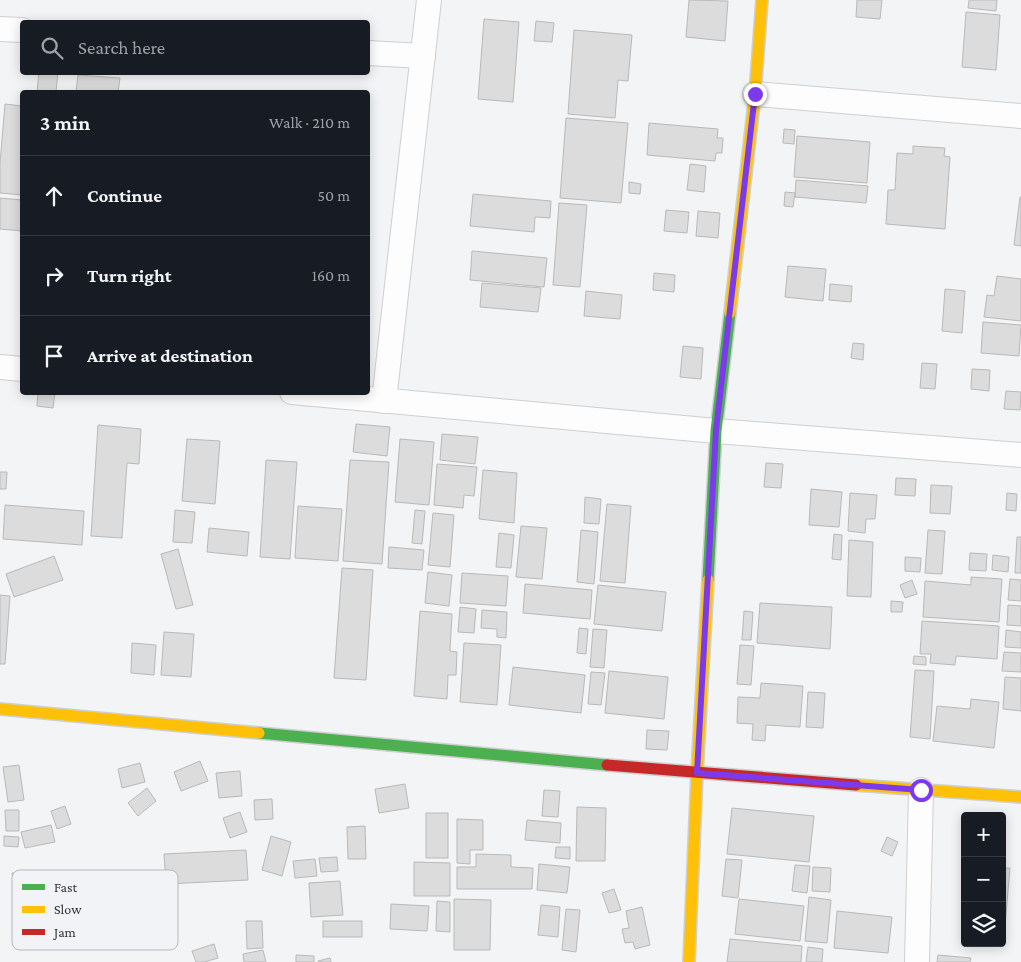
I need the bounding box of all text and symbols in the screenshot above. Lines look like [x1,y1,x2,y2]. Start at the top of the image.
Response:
search box [20,20,370,75]
icon: search [38,34,66,62]
text: Search here [78,37,165,58]
route end [744,83,767,106]
text: 3 min [40,111,90,135]
text: Walk · 210 m [269,114,350,131]
icon: ahead [40,182,68,210]
text: Continue [87,185,162,206]
text: 50 m [318,187,350,204]
icon: right [40,262,68,290]
text: Turn right [87,265,172,286]
text: 160 m [312,267,350,284]
icon: arrive [40,342,68,370]
text: Arrive at destination [87,345,253,366]
route start [910,779,933,802]
map controls [961,812,1006,947]
button: + [961,812,1006,857]
button: − [961,857,1006,902]
legend [12,870,178,950]
text: Fast [54,879,78,895]
text: Slow [54,901,82,917]
button: layers [961,902,1006,947]
text: Jam [52,924,76,940]

